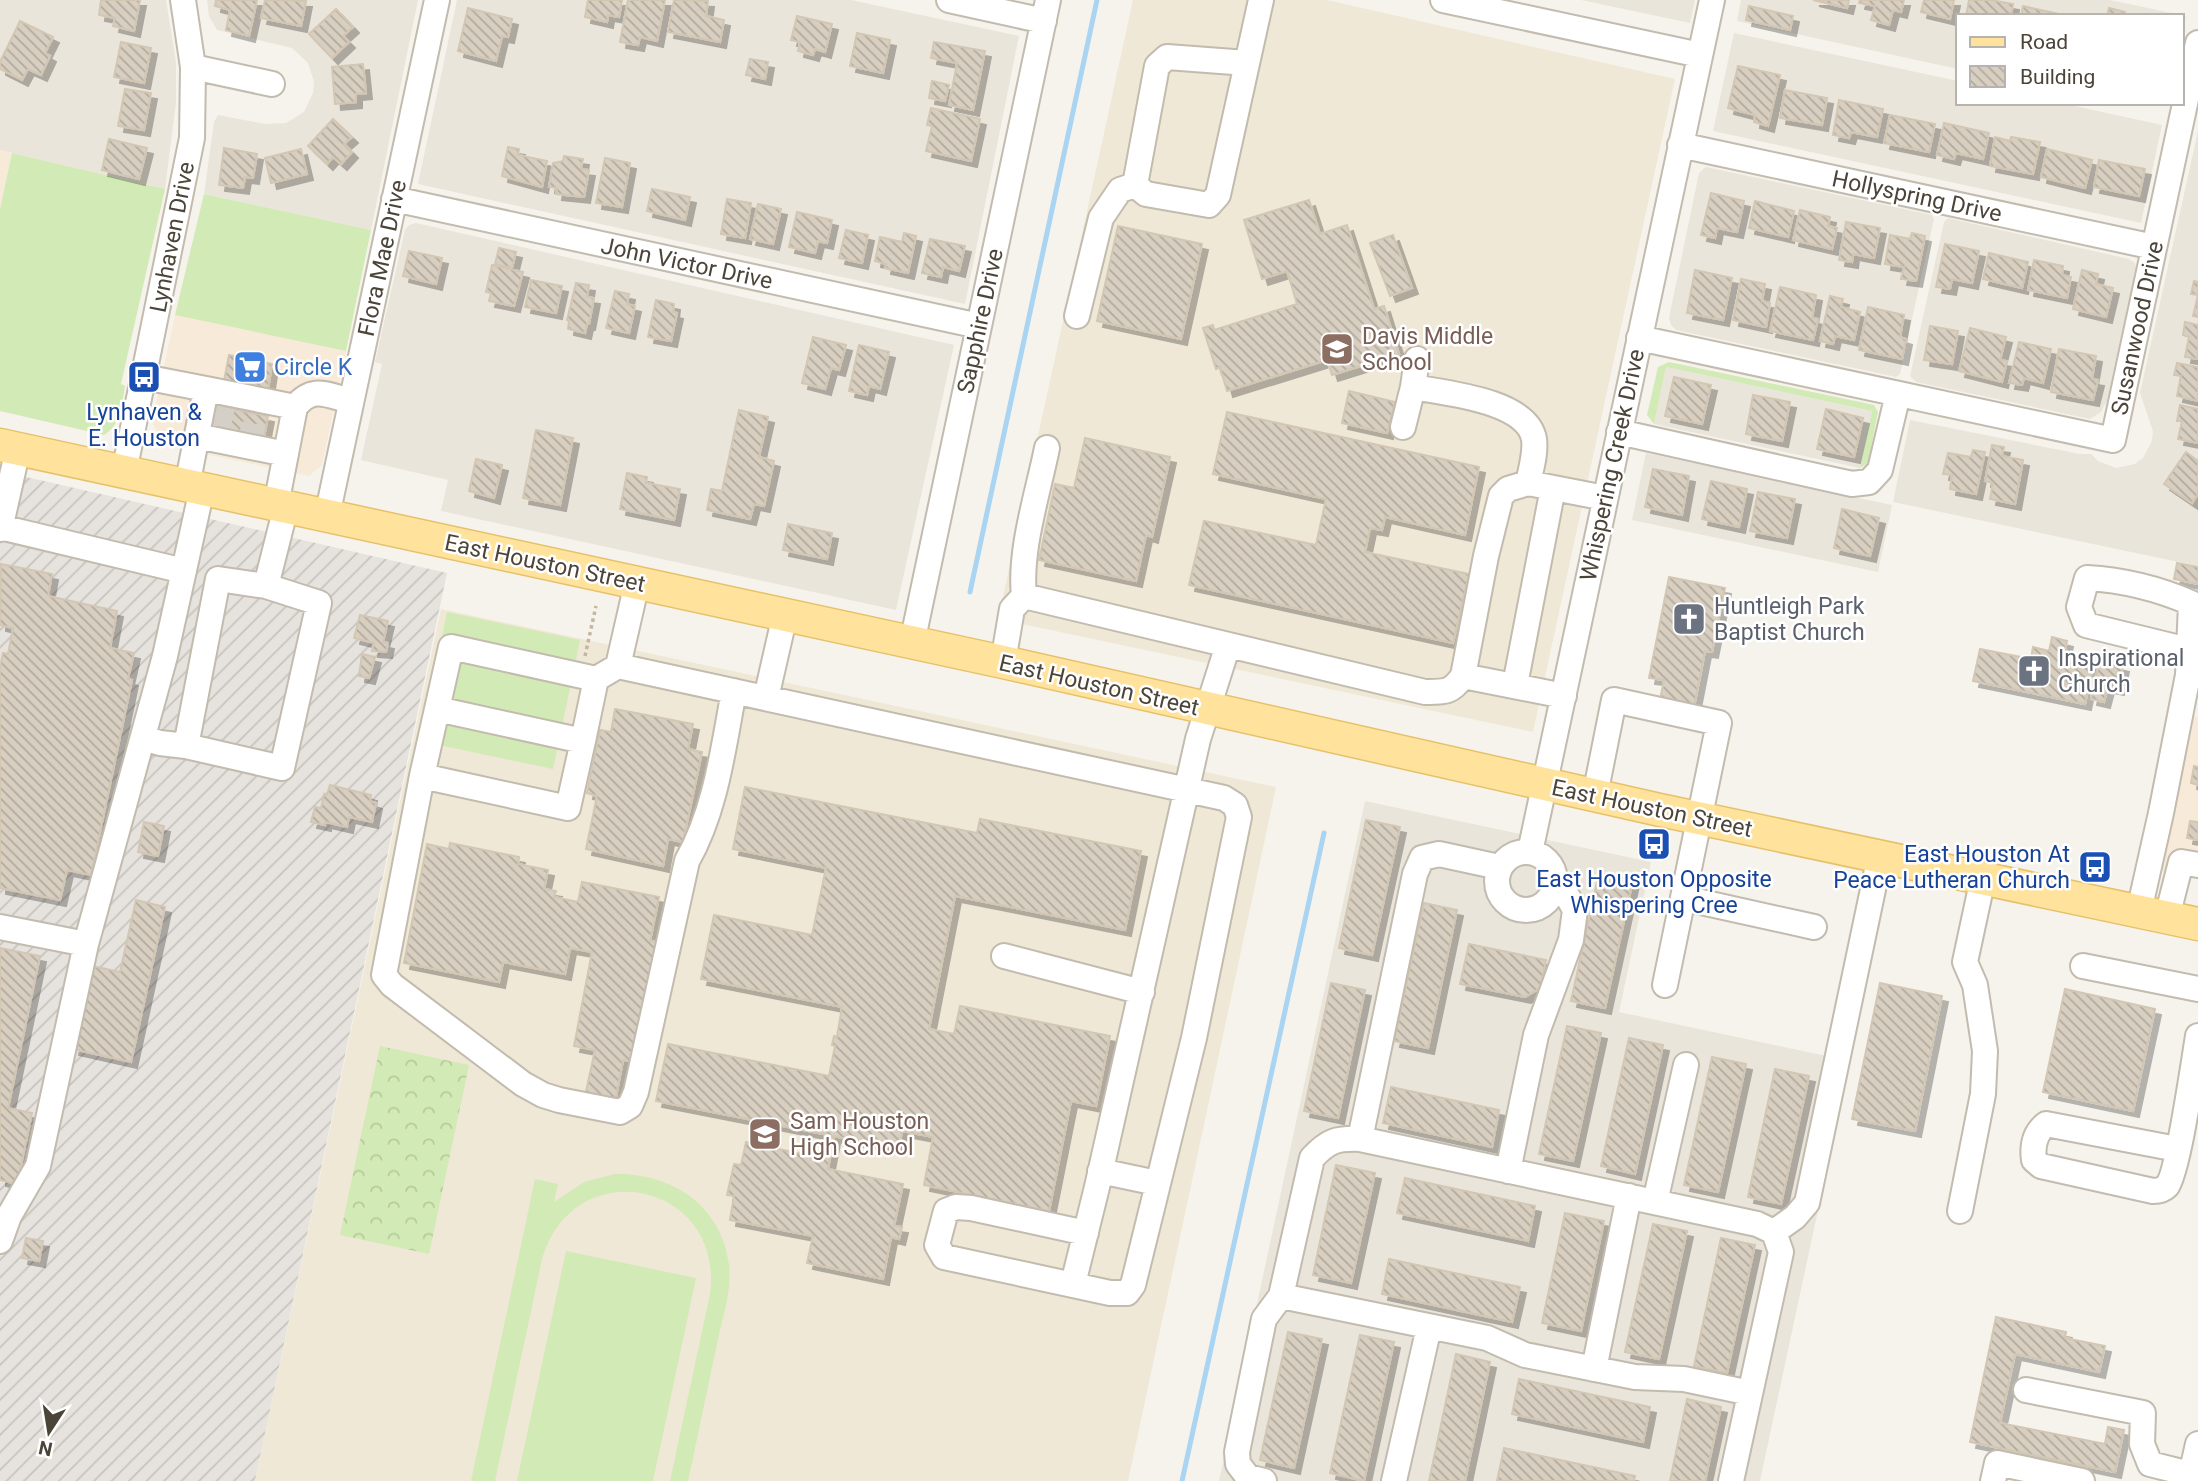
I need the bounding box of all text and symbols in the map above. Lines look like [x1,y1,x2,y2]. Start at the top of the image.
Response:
legend [1956,14,2184,105]
text: Road [2020,30,2068,54]
text: Building [2020,65,2095,89]
street label: Lynhaven Drive [145,160,200,315]
street label: Hollyspring Drive [1830,165,2004,228]
street label: Flora Mae Drive [353,177,412,339]
street label: John Victor Drive [599,232,775,295]
street label: Susanwood Drive [2106,239,2169,418]
street label: Sapphire Drive [952,246,1009,396]
place label: Davis Middle School [1362,323,1493,376]
school or university icon: Davis Middle School [1318,330,1356,368]
street label: Whispering Creek Drive [1575,347,1650,584]
supermarket icon: Circle K [231,348,269,386]
place label: Circle K [274,354,353,381]
bus stop icon: Lynhaven & E. Houston [125,358,163,396]
place label: Lynhaven & E. Houston [86,399,202,452]
street label: East Houston Street [442,529,648,598]
place label: Huntleigh Park Baptist Church [1714,593,1865,646]
church icon: Huntleigh Park Baptist Church [1670,600,1708,638]
place label: Inspirational Church [2058,645,2184,698]
street label: East Houston Street [996,649,1201,722]
church icon: Inspirational Church [2015,652,2053,690]
street label: East Houston Street [1549,774,1755,843]
bus stop icon: East Houston Opposite Whispering Cree [1635,825,1673,863]
place label: East Houston At Peace Lutheran Church [1833,841,2070,894]
bus stop icon: East Houston At Peace Lutheran Church [2076,848,2114,886]
place label: East Houston Opposite Whispering Cree [1536,866,1772,919]
place label: Sam Houston High School [790,1108,929,1161]
school or university icon: Sam Houston High School [746,1115,784,1153]
north arrow [14,1397,84,1467]
text: N [37,1435,55,1461]

